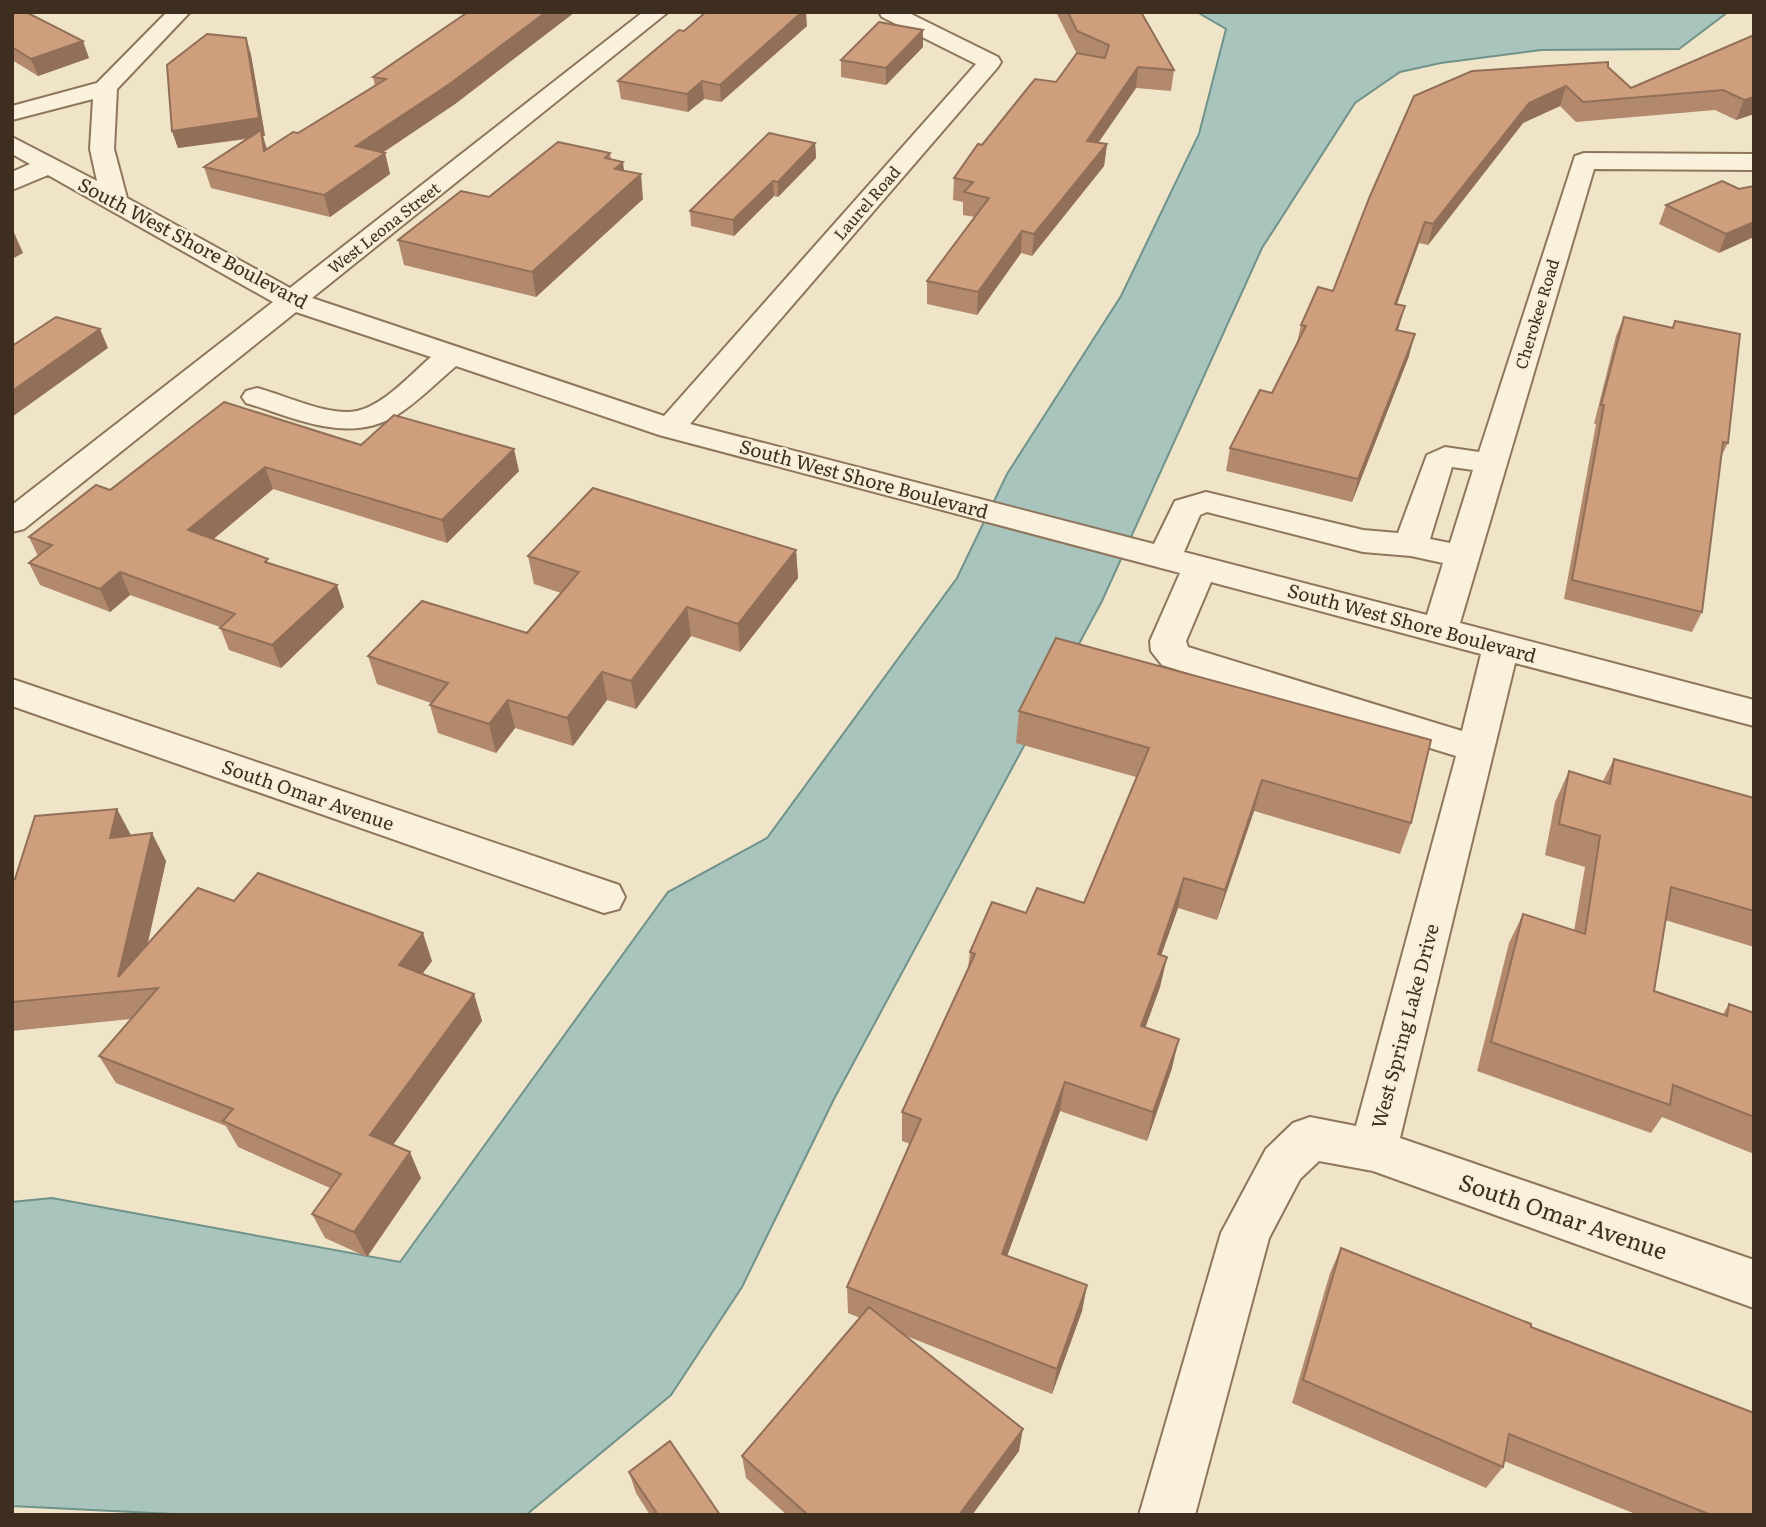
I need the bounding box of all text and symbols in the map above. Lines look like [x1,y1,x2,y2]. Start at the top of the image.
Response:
street label: Laurel Road [827,160,905,245]
street label: South West Shore Boulevard [74,170,314,315]
street label: West Leona Street [322,175,445,279]
street label: Cherokee Road [1508,255,1564,372]
street label: South West Shore Boulevard [737,431,992,525]
street label: South West Shore Boulevard [1285,575,1540,669]
street label: South Omar Avenue [218,751,398,837]
street label: West Spring Lake Drive [1363,920,1445,1131]
street label: South Omar Avenue [1455,1163,1672,1267]

